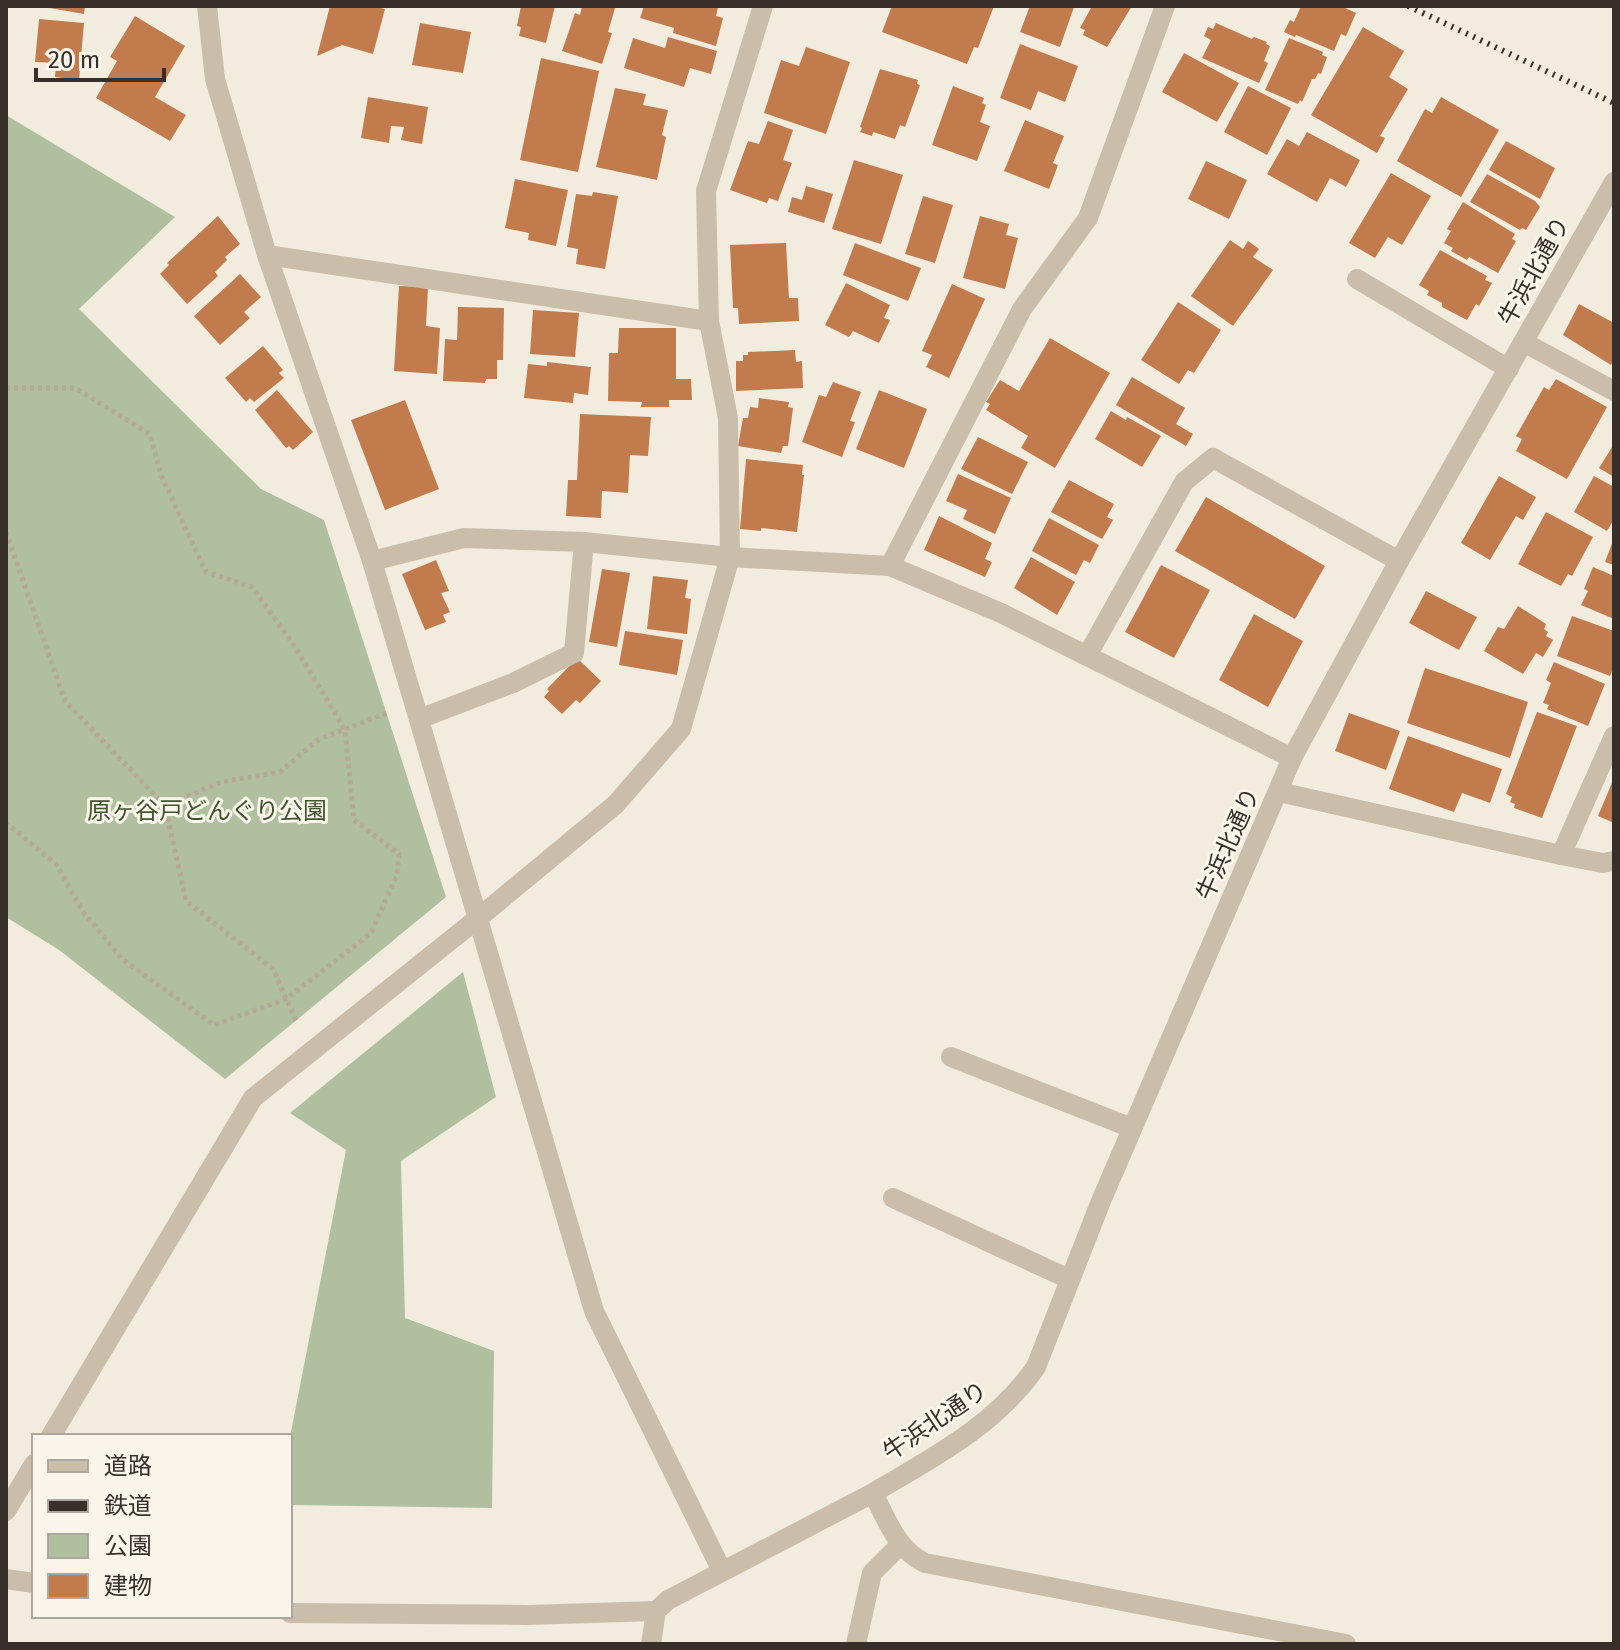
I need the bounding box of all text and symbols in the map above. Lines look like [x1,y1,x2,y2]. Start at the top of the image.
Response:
scale bar [36,32,164,82]
text: 20 m [48,46,100,74]
street label: 牛浜北通り [1493,212,1575,330]
street label: 牛浜北通り [1191,783,1265,905]
park label: 原ヶ谷戸どんぐり公園 [87,797,327,825]
street label: 牛浜北通り [877,1376,993,1466]
legend [32,1434,292,1618]
text: 道路 [104,1452,152,1480]
text: 鉄道 [104,1492,152,1520]
text: 公園 [104,1532,152,1560]
text: 建物 [104,1572,152,1600]

